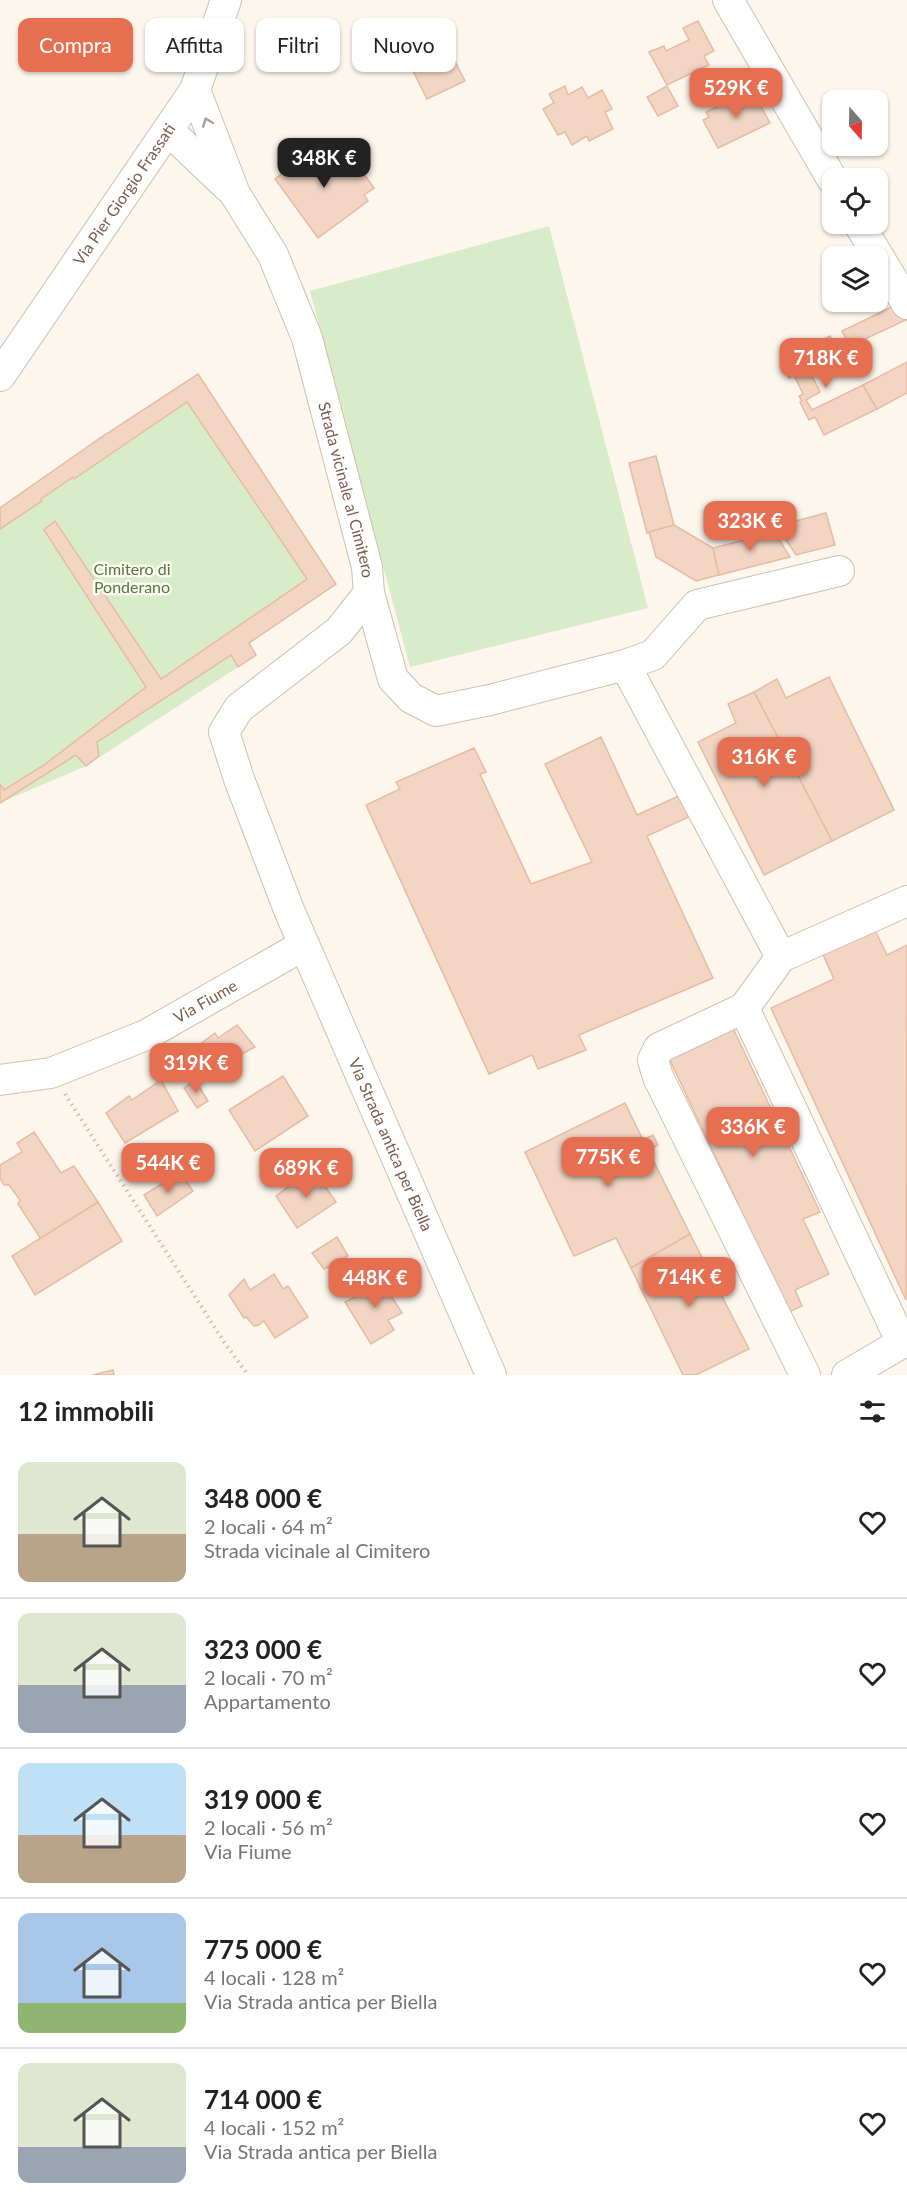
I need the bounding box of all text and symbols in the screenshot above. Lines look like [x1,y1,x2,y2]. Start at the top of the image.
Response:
chip: Compra [18,18,133,72]
chip: Affitta [145,18,244,72]
chip: Filtri [256,18,340,72]
chip: Nuovo [352,18,456,72]
pin: 529K € [687,68,785,119]
text: 529K € [704,75,768,99]
north arrow [822,90,888,156]
map controls [822,90,888,312]
one-way arrow [202,118,215,128]
street label: Via Pier Giorgio Frassati [69,119,179,268]
pin: 348K € [275,138,373,189]
text: 348K € [292,145,356,169]
button: locate [822,168,888,234]
button: layers [822,246,888,312]
pin: 718K € [777,338,875,389]
text: 718K € [794,345,858,369]
street label: Strada vicinale al Cimitero [315,400,378,579]
pin: 323K € [701,501,799,552]
text: 323K € [718,508,782,532]
park label: Cimitero di Ponderano [93,559,171,596]
pin: 316K € [715,737,813,788]
text: 316K € [732,744,796,768]
street label: Via Fiume [170,975,240,1026]
pin: 319K € [147,1043,245,1094]
text: 319K € [164,1050,228,1074]
street label: Via Strada antica per Biella [345,1055,437,1234]
pin: 336K € [704,1107,802,1158]
text: 336K € [721,1114,785,1138]
pin: 775K € [559,1137,657,1188]
pin: 544K € [119,1143,217,1194]
text: 775K € [576,1144,640,1168]
pin: 689K € [257,1148,355,1199]
text: 544K € [136,1150,200,1174]
text: 689K € [274,1155,338,1179]
pin: 714K € [640,1257,738,1308]
pin: 448K € [326,1258,424,1309]
text: 714K € [657,1264,721,1288]
text: 448K € [343,1265,407,1289]
text: 12 immobili [18,1395,154,1427]
icon: filters [856,1395,889,1428]
text: 348 000 € [204,1482,322,1514]
icon: home [66,1486,138,1558]
icon: heart [856,1506,889,1539]
text: 2 locali · 64 m² [204,1514,333,1538]
text: Strada vicinale al Cimitero [204,1538,430,1562]
text: 323 000 € [204,1633,322,1665]
icon: home [66,1637,138,1709]
icon: heart [856,1657,889,1690]
text: 2 locali · 70 m² [204,1665,333,1689]
text: Appartamento [204,1689,331,1713]
text: 319 000 € [204,1783,322,1815]
icon: home [66,1787,138,1859]
icon: heart [856,1807,889,1840]
text: 2 locali · 56 m² [204,1815,333,1839]
text: Via Fiume [204,1839,292,1863]
text: 775 000 € [204,1933,322,1965]
icon: home [66,1937,138,2009]
icon: heart [856,1957,889,1990]
text: 4 locali · 128 m² [204,1965,344,1989]
text: Via Strada antica per Biella [204,1989,437,2013]
text: 714 000 € [204,2083,322,2115]
icon: home [66,2087,138,2159]
icon: heart [856,2107,889,2140]
text: 4 locali · 152 m² [204,2115,344,2139]
text: Via Strada antica per Biella [204,2139,437,2163]

